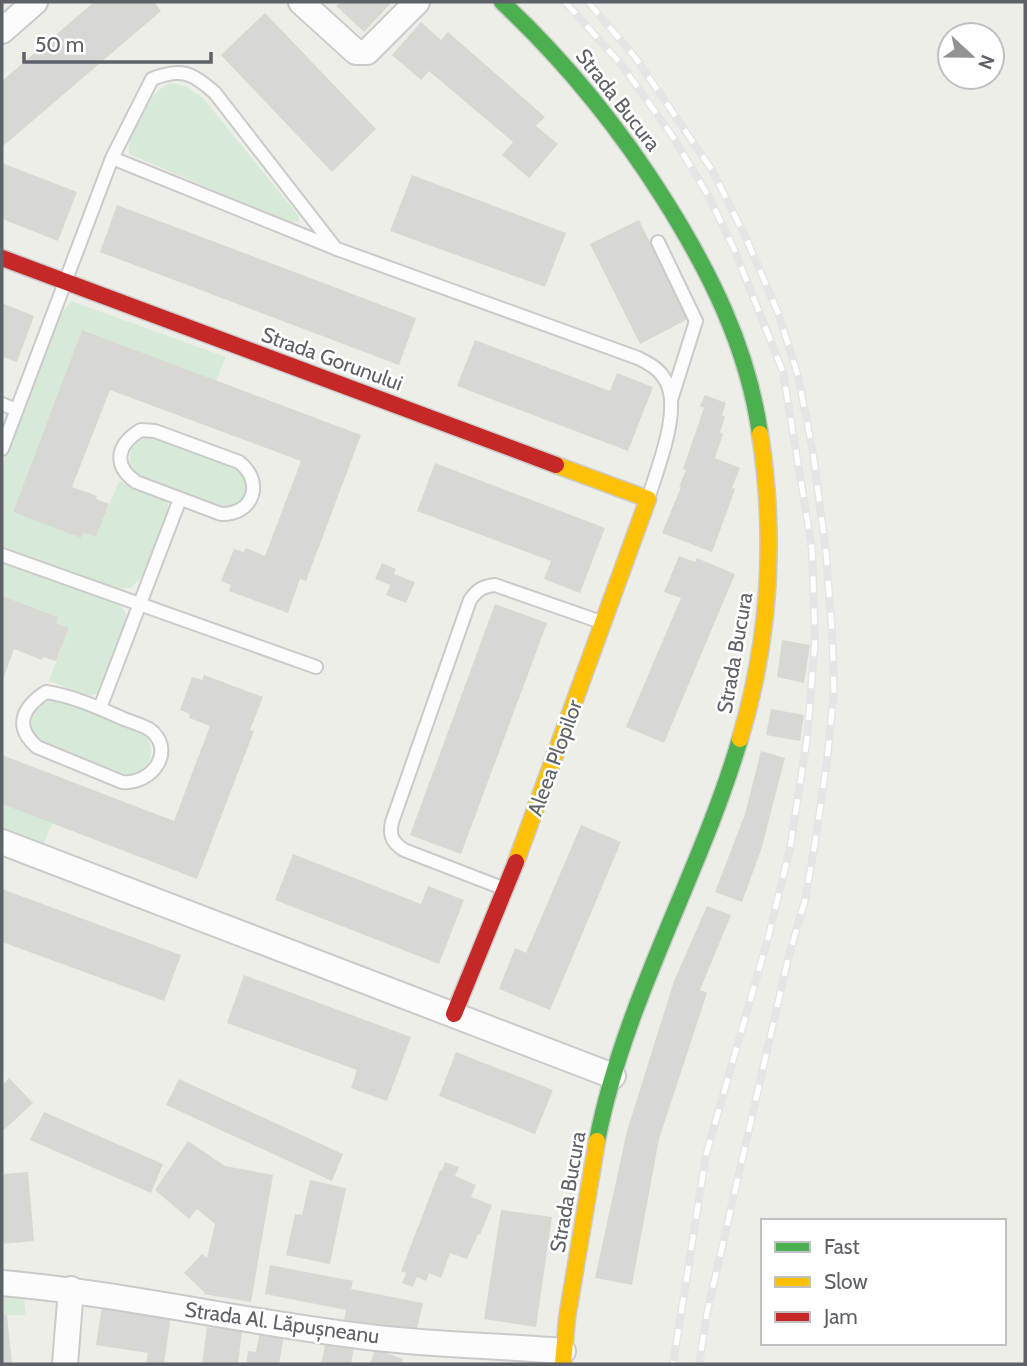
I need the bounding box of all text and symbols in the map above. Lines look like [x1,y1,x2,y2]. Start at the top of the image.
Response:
scale bar [24,21,212,65]
north arrow [936,21,1006,91]
text: 50 m [35,32,84,57]
street label: Strada Bucura [571,44,666,156]
text: N [973,52,999,73]
street label: Strada Gorunului [258,321,406,396]
street label: Strada Bucura [712,590,757,715]
street label: Aleea Plopilor [522,696,587,819]
street label: Strada Bucura [545,1129,590,1254]
legend [761,1219,1006,1345]
text: Fast [824,1234,860,1259]
text: Slow [824,1269,868,1294]
street label: Strada Al. Lăpușneanu [183,1296,381,1351]
text: Jam [823,1304,858,1329]

